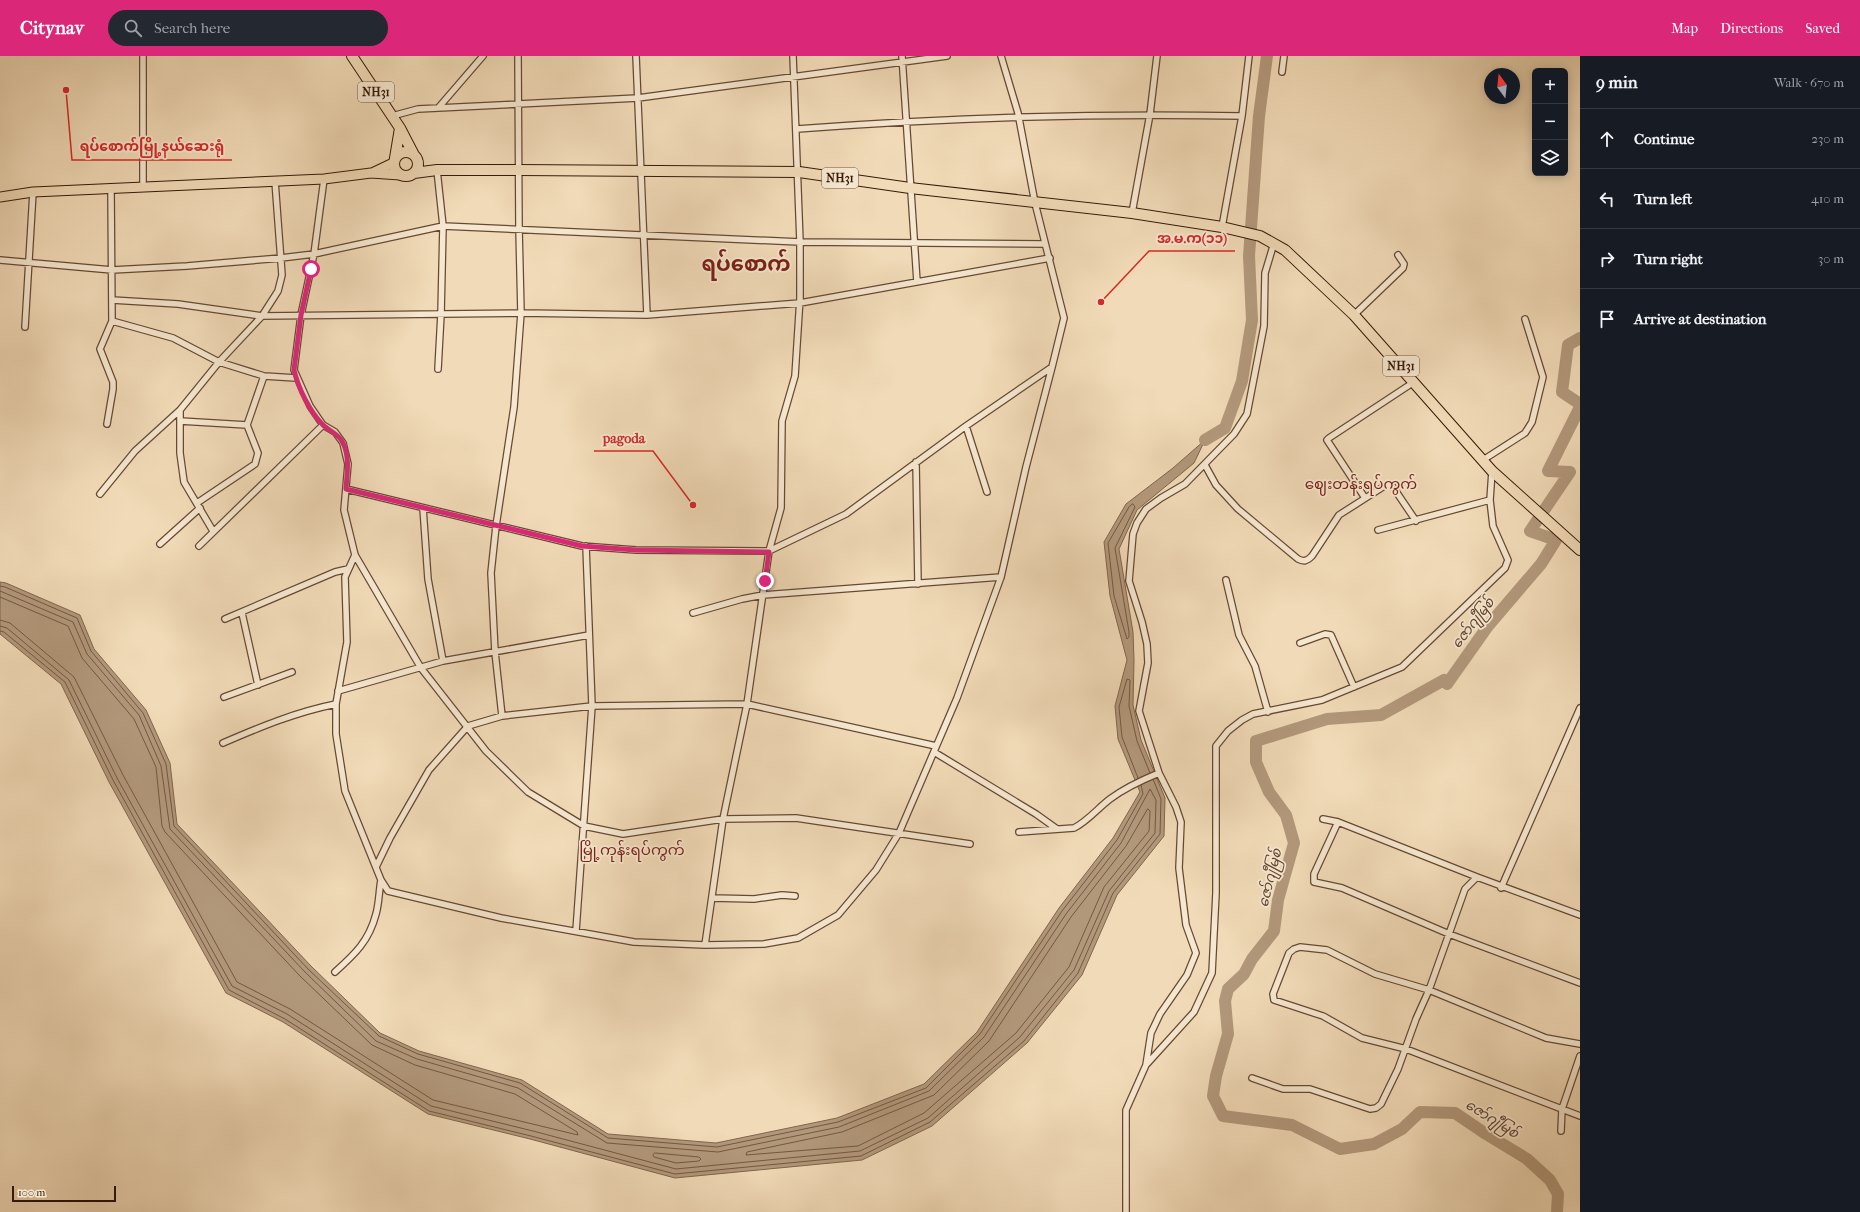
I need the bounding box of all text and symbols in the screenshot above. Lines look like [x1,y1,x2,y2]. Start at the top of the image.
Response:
search box [108,10,388,46]
text: Citynav [20,17,84,39]
icon: search [122,17,144,39]
text: Search here [154,19,230,37]
text: Map [1671,20,1698,37]
text: Directions [1720,20,1783,37]
text: Saved [1805,20,1840,37]
north arrow [1484,68,1520,104]
map controls [1532,68,1568,176]
button: + [1532,68,1568,104]
text: 9 min [1596,72,1638,92]
text: Walk · 670 m [1774,75,1844,90]
road number: NH31 [358,82,394,102]
button: − [1532,104,1568,140]
icon: ahead [1596,128,1618,150]
text: Continue [1634,130,1694,148]
text: 230 m [1811,131,1844,146]
callout: ရပ်စောက်မြို့နယ်ဆေးရုံ [72,134,232,160]
text: ရပ်စောက်မြို့နယ်ဆေးရုံ [80,136,224,158]
button: layers [1532,140,1568,176]
road number: NH31 [822,168,858,188]
icon: left [1596,188,1618,210]
text: Turn left [1634,190,1692,208]
text: 410 m [1811,191,1844,206]
callout: အ.မ.က(၁၁) [1149,225,1235,251]
text: အ.မ.က(၁၁) [1157,230,1227,247]
district label: ရပ်စောက် [701,248,791,281]
icon: right [1596,248,1618,270]
text: Turn right [1634,250,1703,268]
text: 30 m [1818,251,1844,266]
route start [302,260,320,278]
icon: arrive [1596,308,1618,330]
text: Arrive at destination [1634,310,1766,328]
road number: NH31 [1383,356,1419,376]
callout: pagoda [594,425,653,451]
text: pagoda [602,430,646,447]
district label: ဈေးတန်းရပ်ကွက် [1305,474,1417,496]
route end [756,572,774,590]
water label: ဇော်ဂျီမြစ် [1446,592,1501,654]
district label: မြို့ကုန်းရပ်ကွက် [579,840,685,862]
water label: ဇော်ဂျီမြစ် [1253,845,1289,910]
water label: ဇော်ဂျီမြစ် [1461,1094,1524,1145]
scale bar [12,1184,116,1203]
text: 100 m [18,1186,46,1199]

